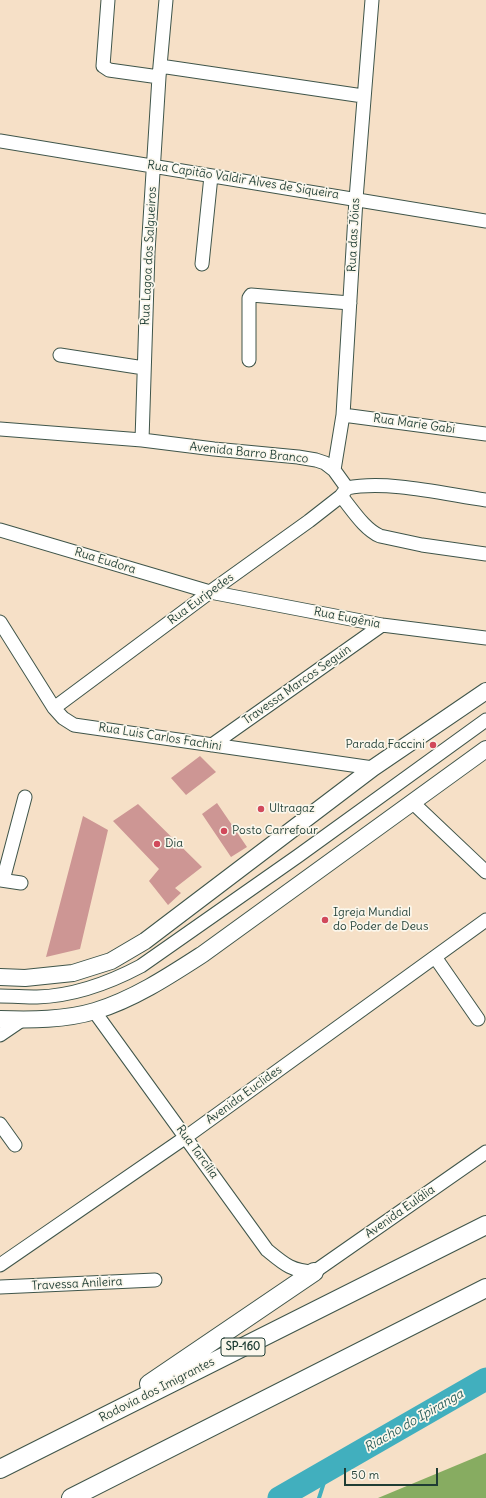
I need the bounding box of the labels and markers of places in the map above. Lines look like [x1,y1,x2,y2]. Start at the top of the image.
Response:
place label: Parada Faccini [345,738,425,752]
marker: Parada Faccini [428,740,438,750]
place label: Ultragaz [269,802,315,816]
marker: Ultragaz [256,804,266,814]
place label: Posto Carrefour [232,824,318,838]
marker: Posto Carrefour [219,826,229,836]
place label: Dia [165,837,183,851]
marker: Dia [152,839,162,849]
place label: Igreja Mundial do Poder de Deus [333,906,428,934]
marker: Igreja Mundial do Poder de Deus [320,915,330,925]

